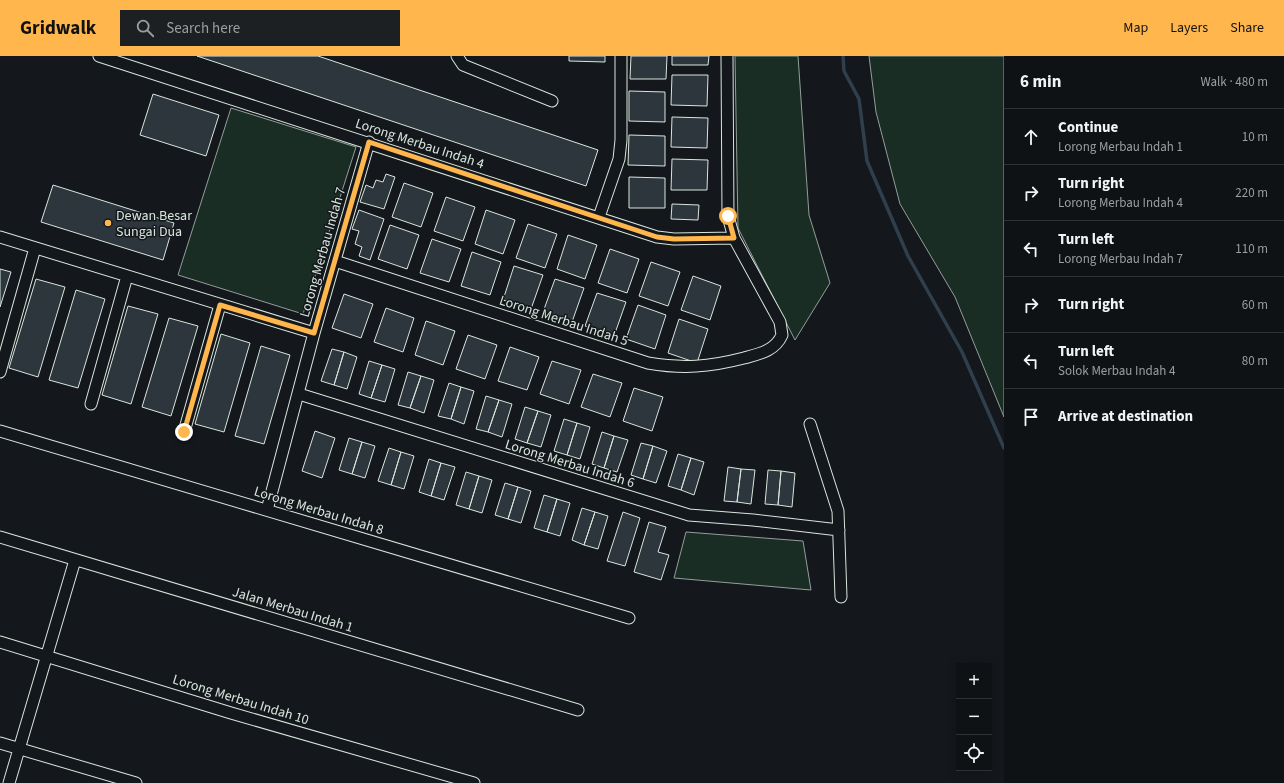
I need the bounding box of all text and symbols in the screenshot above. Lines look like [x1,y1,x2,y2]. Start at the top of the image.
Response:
search box [120,10,400,46]
text: Gridwalk [20,15,96,42]
icon: search [134,17,156,39]
text: Search here [166,18,240,39]
text: Map [1123,18,1148,38]
text: Layers [1170,18,1208,38]
text: Share [1230,18,1264,38]
text: 6 min [1020,70,1061,94]
text: Walk · 480 m [1200,73,1268,91]
street label: Lorong Merbau Indah 4 [353,114,487,174]
text: Continue [1058,117,1118,138]
icon: ahead [1020,126,1042,148]
text: 10 m [1242,128,1268,146]
text: Lorong Merbau Indah 1 [1058,138,1183,156]
text: Turn right [1058,173,1124,194]
icon: right [1020,182,1042,204]
text: 220 m [1235,184,1268,202]
street label: Lorong Merbau Indah 7 [295,185,351,320]
text: Lorong Merbau Indah 4 [1058,194,1183,212]
place label: Dewan Besar Sungai Dua [116,206,192,242]
route start [719,207,737,225]
marker: Dewan Besar Sungai Dua [103,218,113,228]
text: Turn left [1058,229,1114,250]
icon: left [1020,238,1042,260]
text: 110 m [1235,240,1268,258]
text: Lorong Merbau Indah 7 [1058,250,1183,268]
street label: Lorong Merbau Indah 5 [497,291,631,351]
icon: right [1020,294,1042,316]
text: Turn right [1058,294,1124,315]
text: 60 m [1242,296,1268,314]
text: Turn left [1058,341,1114,362]
icon: left [1020,350,1042,372]
text: 80 m [1242,352,1268,370]
text: Solok Merbau Indah 4 [1058,362,1175,380]
icon: arrive [1020,406,1042,428]
text: Arrive at destination [1058,406,1193,427]
route end [175,423,193,441]
street label: Lorong Merbau Indah 6 [502,435,637,493]
street label: Lorong Merbau Indah 8 [251,482,386,540]
street label: Jalan Merbau Indah 1 [230,582,356,638]
map controls [956,663,992,771]
button: + [956,663,992,699]
street label: Lorong Merbau Indah 10 [170,670,311,730]
button: − [956,699,992,735]
button: locate [956,735,992,771]

